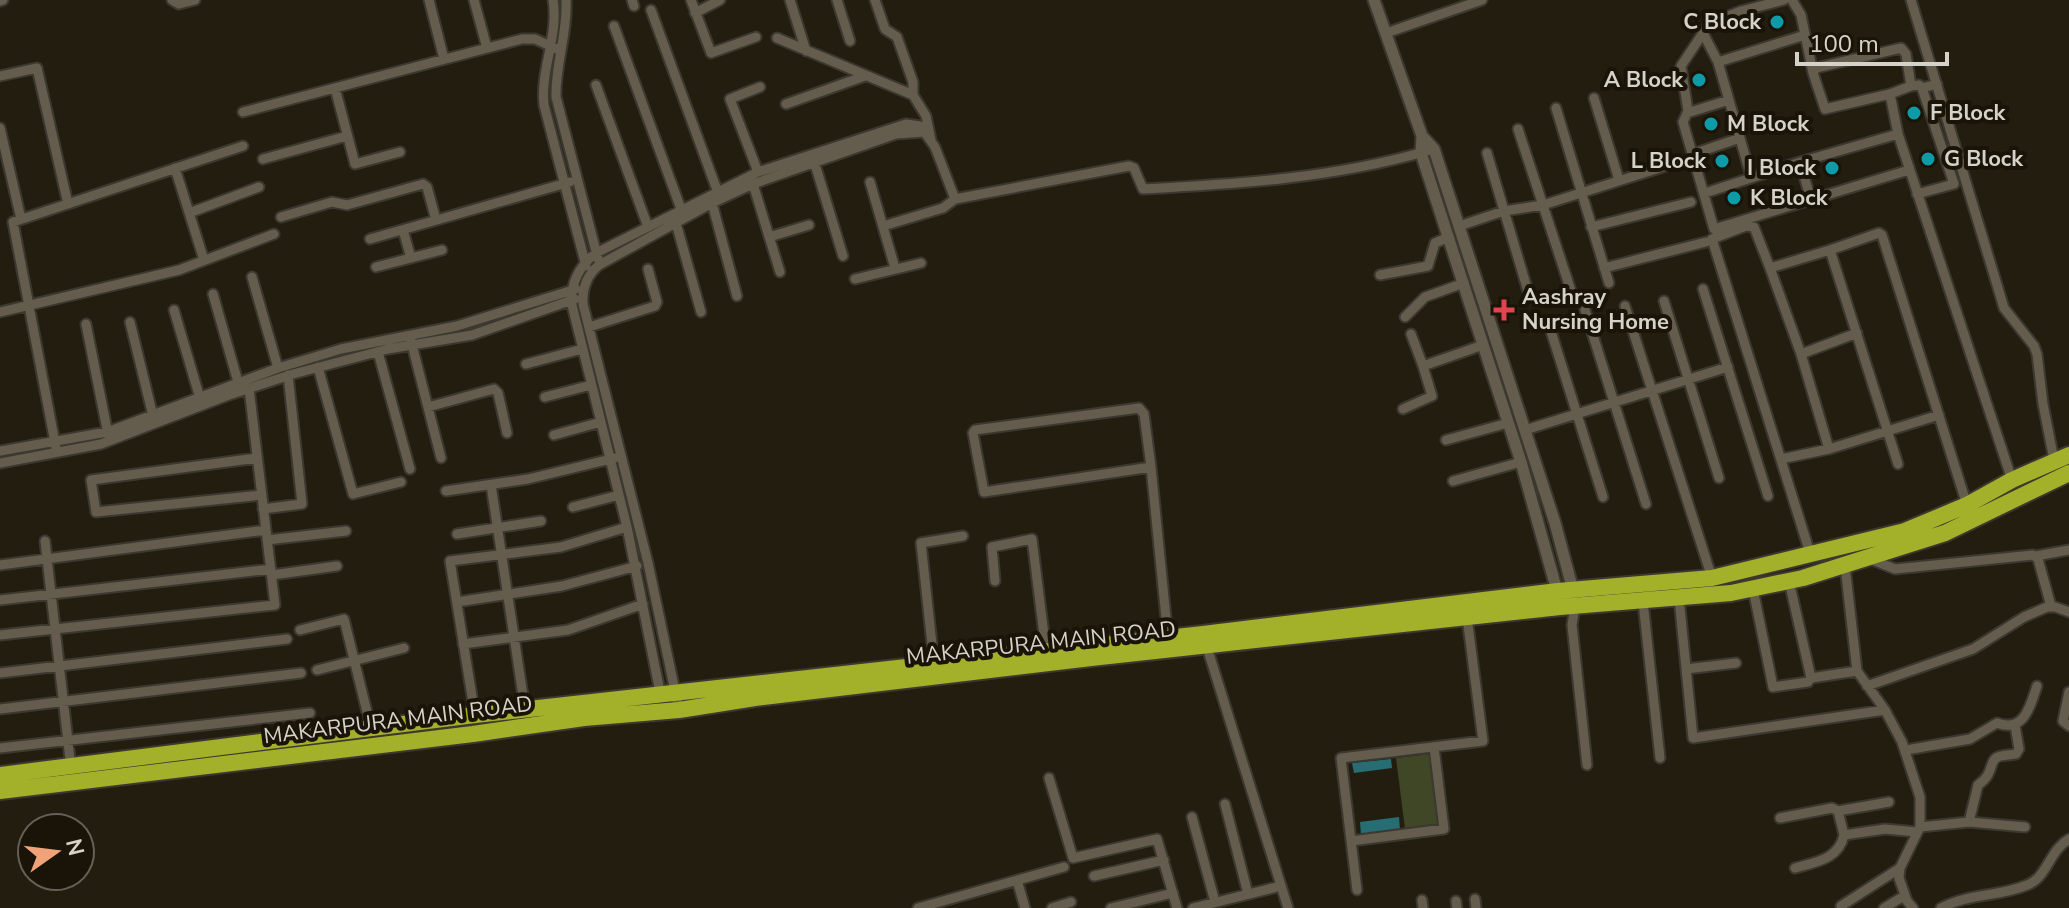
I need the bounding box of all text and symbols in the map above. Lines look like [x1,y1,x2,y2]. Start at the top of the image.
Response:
place label: C Block [1683,7,1762,37]
marker: C Block [1768,13,1786,31]
scale bar [1797,16,1947,66]
text: 100 m [1809,28,1879,60]
place label: A Block [1604,65,1684,95]
marker: A Block [1690,71,1708,89]
place label: F Block [1930,98,2006,128]
marker: F Block [1905,104,1923,122]
place label: M Block [1727,109,1810,139]
marker: M Block [1702,115,1720,133]
place label: G Block [1944,144,2024,174]
place label: L Block [1631,146,1707,176]
marker: G Block [1919,150,1937,168]
marker: L Block [1713,152,1731,170]
place label: I Block [1747,153,1817,183]
marker: I Block [1823,159,1841,177]
place label: K Block [1750,183,1829,213]
marker: K Block [1725,189,1743,207]
place label: Aashray Nursing Home [1522,282,1669,337]
marker: Aashray Nursing Home [1493,299,1515,321]
street label: MAKARPURA MAIN ROAD [905,614,1177,672]
street label: MAKARPURA MAIN ROAD [262,689,534,751]
north arrow [16,812,96,892]
text: N [58,836,91,859]

